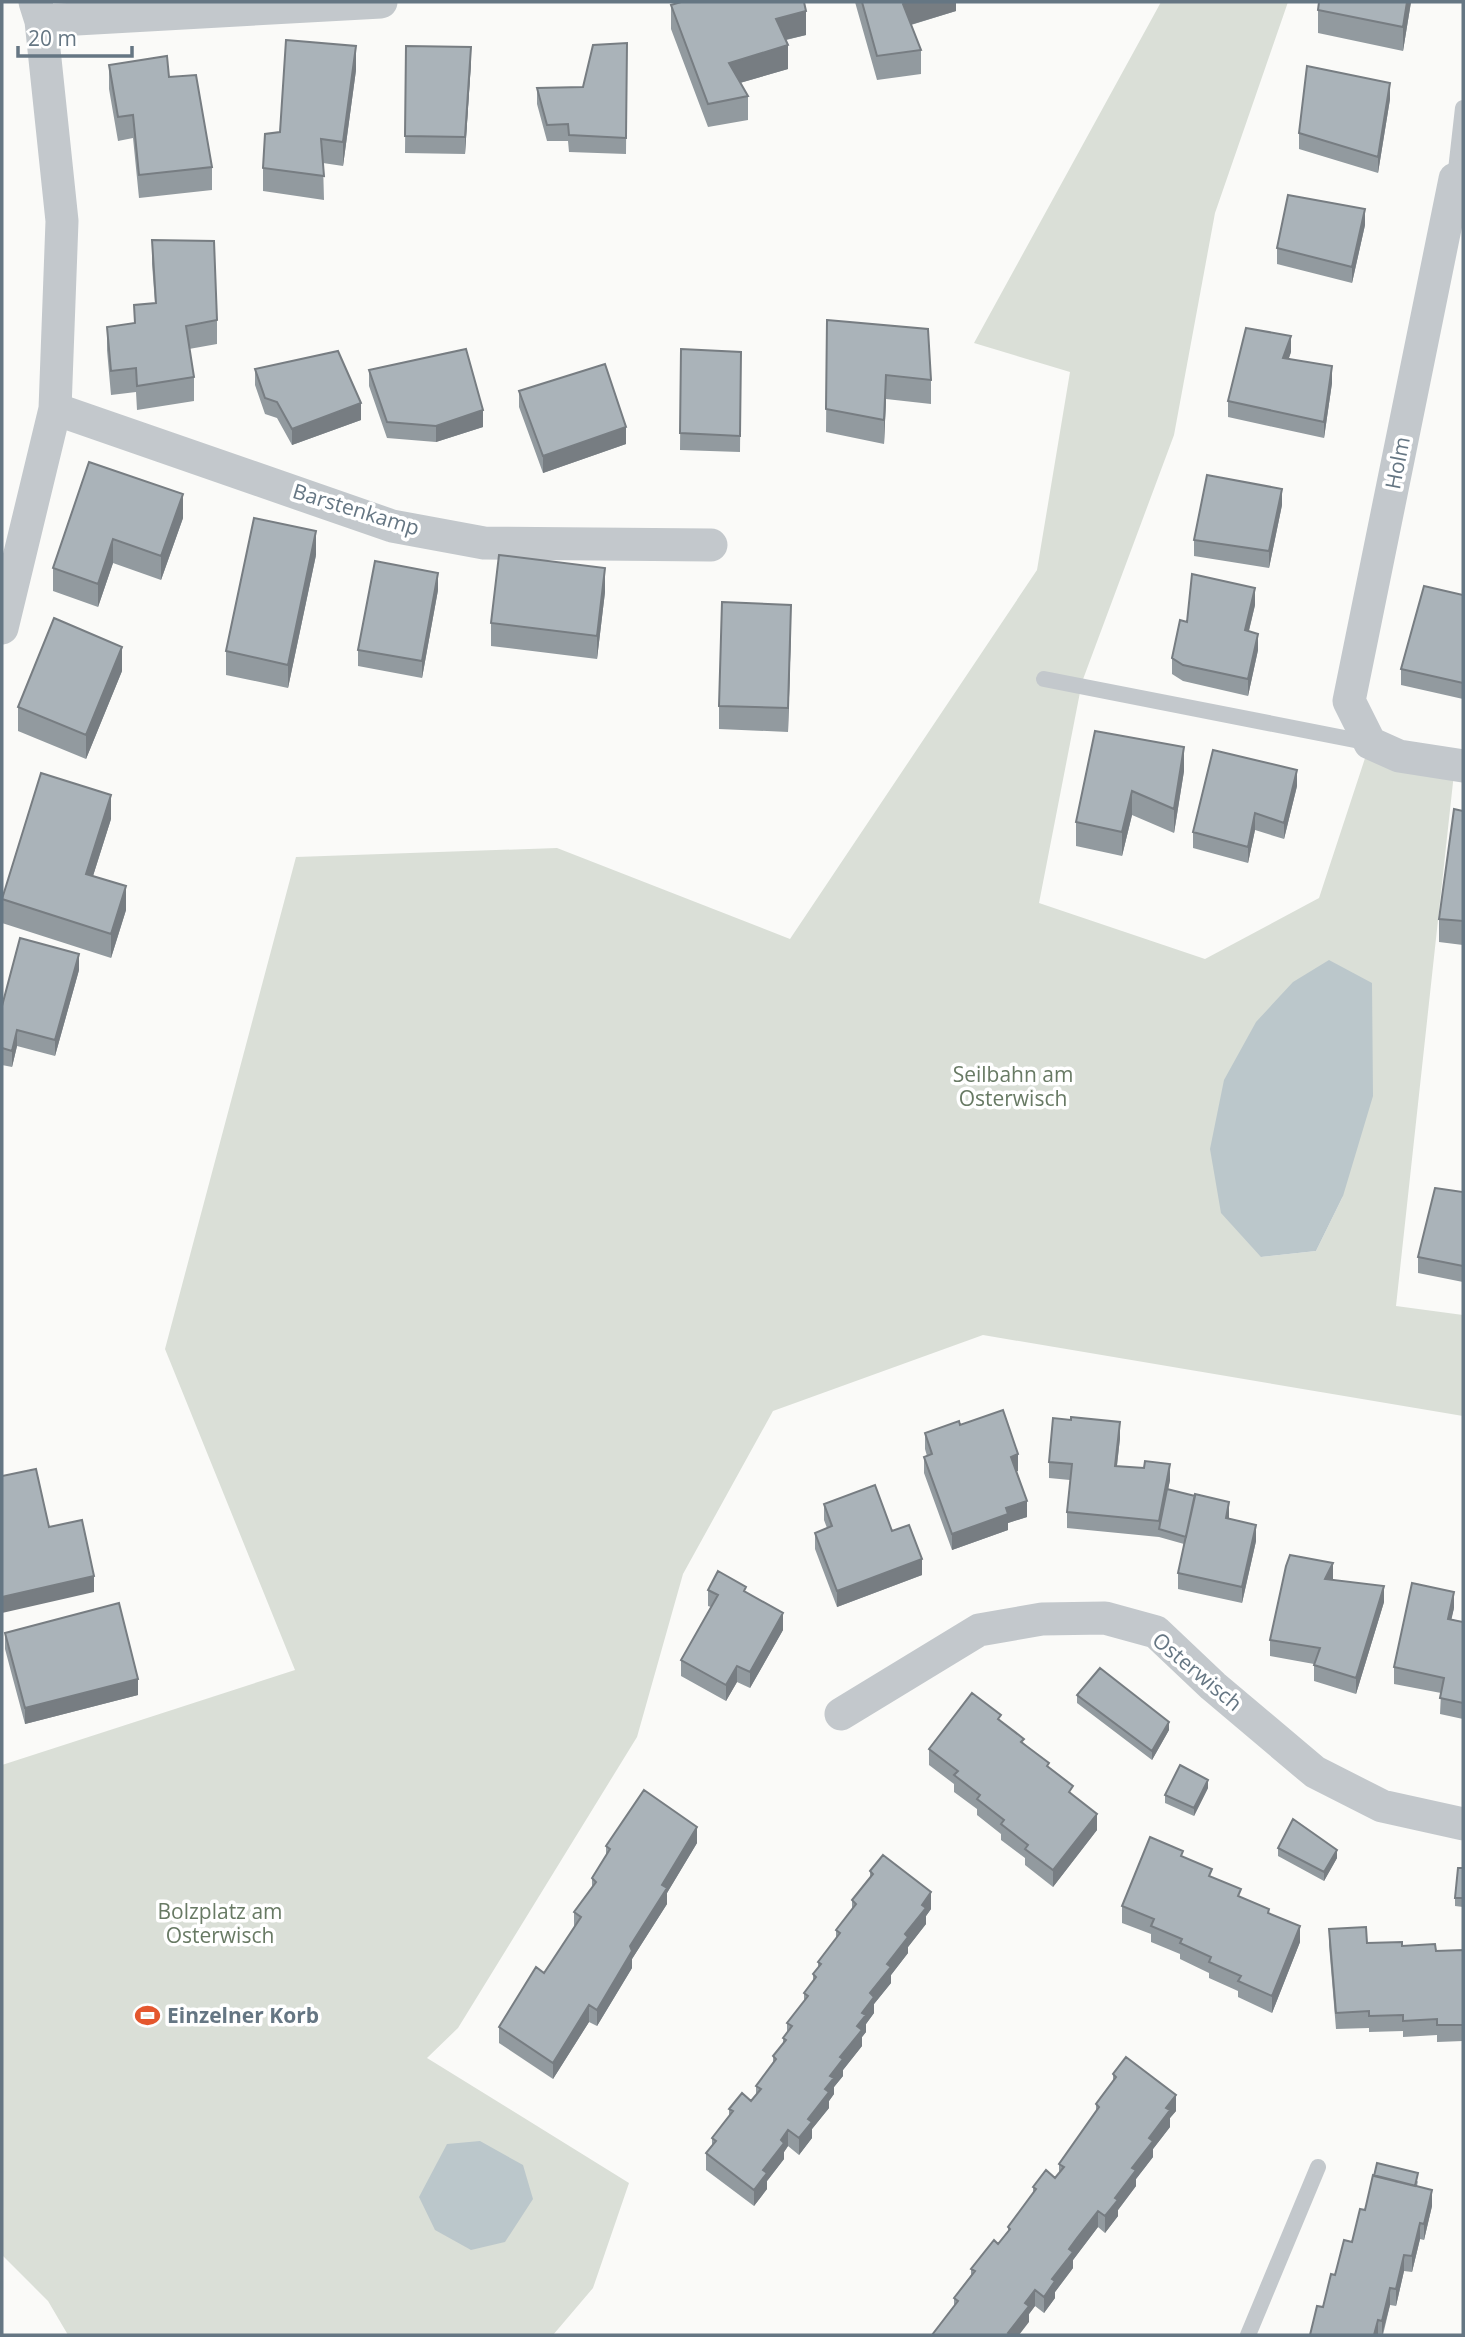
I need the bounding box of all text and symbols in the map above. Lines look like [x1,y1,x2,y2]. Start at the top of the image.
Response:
scale bar [18,14,131,58]
text: 20 m [28,24,77,52]
street label: Holm [1378,434,1416,491]
street label: Barstenkamp [290,477,423,542]
park label: Seilbahn am Osterwisch [953,1060,1073,1112]
street label: Osterwisch [1147,1626,1248,1717]
park label: Bolzplatz am Osterwisch [157,1897,283,1949]
place label: Einzelner Korb [167,2001,319,2029]
sports icon: Einzelner Korb [133,2002,161,2030]

